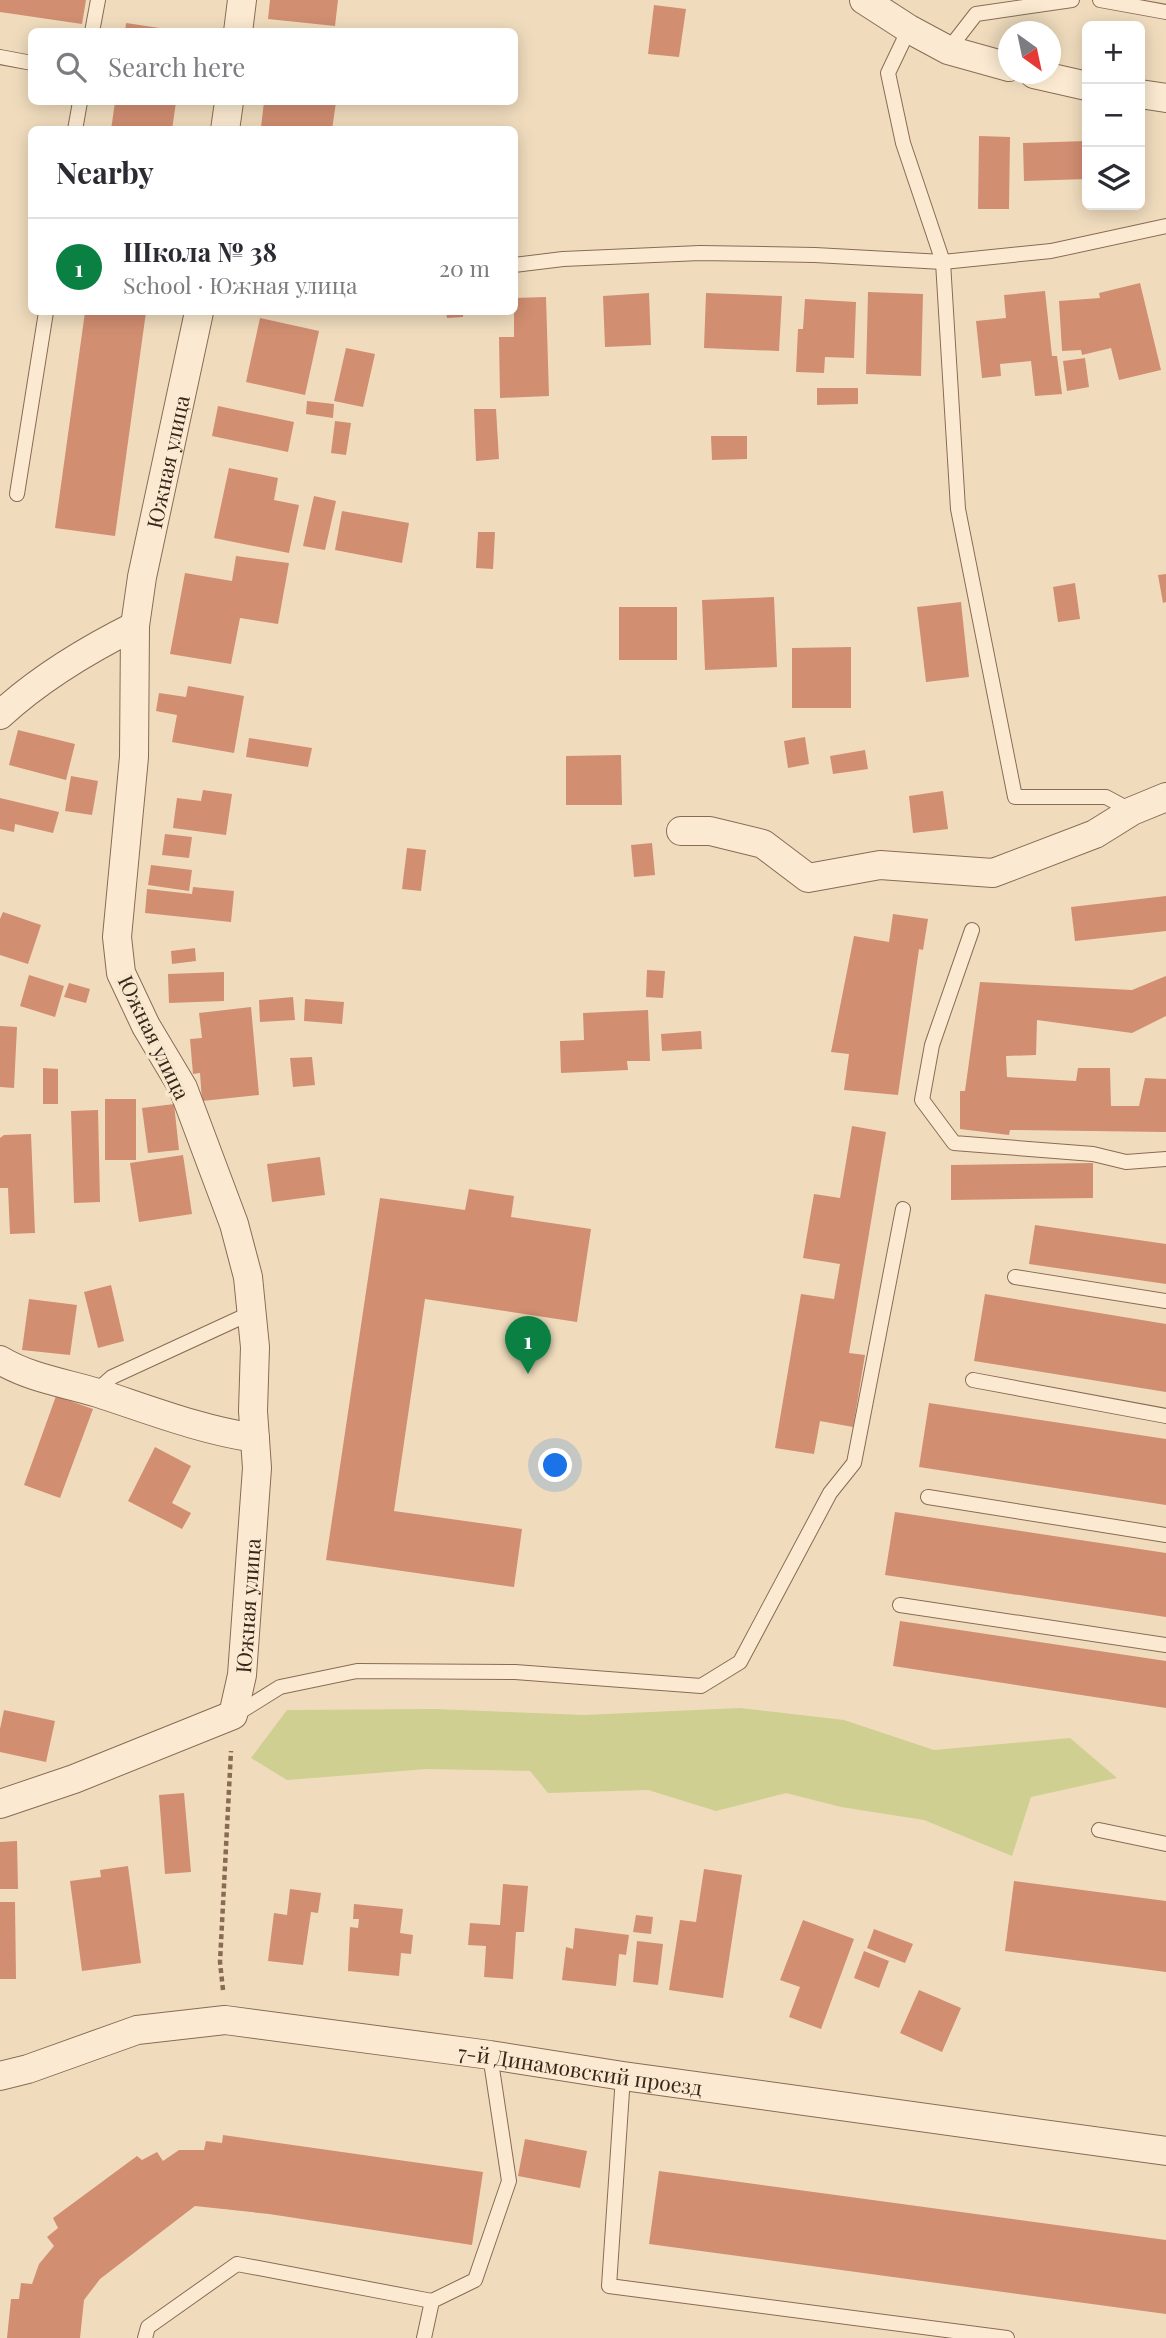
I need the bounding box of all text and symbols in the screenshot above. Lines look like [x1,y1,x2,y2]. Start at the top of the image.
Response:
north arrow [998,21,1061,84]
map controls [1082,21,1145,210]
button: + [1082,21,1145,84]
search box [28,28,518,105]
icon: search [52,48,90,86]
text: Search here [108,49,245,84]
button: − [1082,84,1145,147]
button: layers [1082,147,1145,210]
text: Nearby [56,152,154,192]
text: Школа № 38 [123,234,277,269]
text: 1 [75,252,83,283]
text: 20 m [439,252,490,283]
text: School · Южная улица [123,269,357,300]
street label: Южная улица [139,392,195,531]
street label: Южная улица [113,970,197,1104]
pin: 1 [505,1316,551,1374]
your location [538,1448,572,1482]
street label: Южная улица [228,1537,266,1674]
street label: 7-й Динамовский проезд [457,2037,704,2101]

